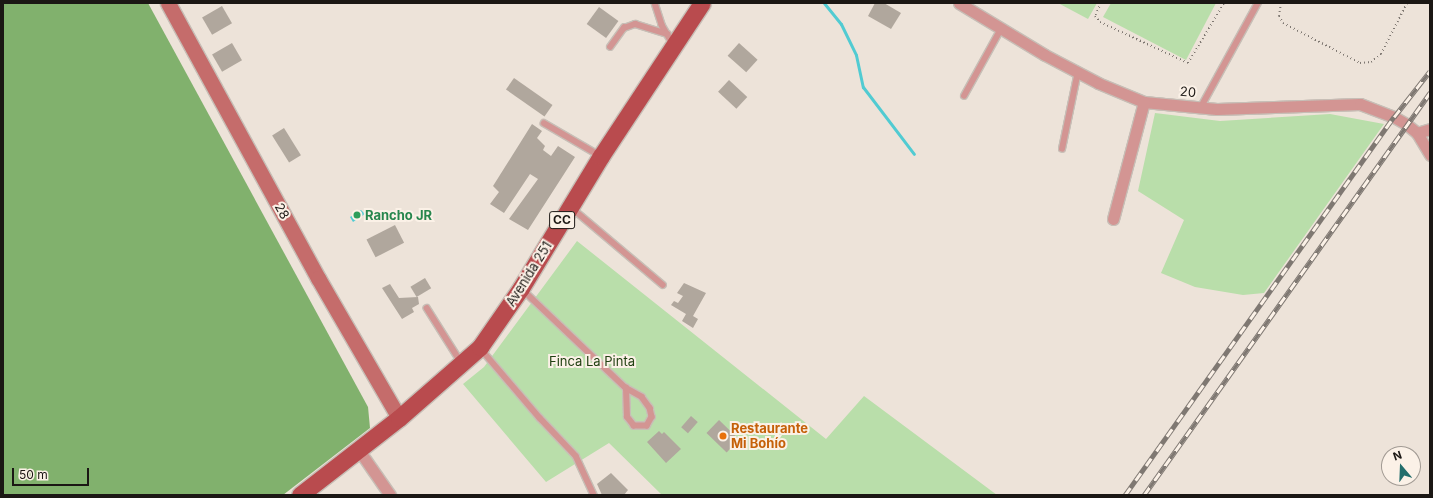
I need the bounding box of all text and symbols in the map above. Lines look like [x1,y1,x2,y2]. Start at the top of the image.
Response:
street label: 20 [1179,84,1197,100]
street label: 28 [271,200,293,222]
place label: Rancho JR [365,207,432,223]
marker: Rancho JR [352,210,362,220]
road number: CC [549,210,575,230]
street label: Avenida 251 [503,239,555,309]
park label: Finca La Pinta [549,353,635,369]
place label: Restaurante Mi Bohío [731,421,808,452]
marker: Restaurante Mi Bohío [718,431,728,441]
north arrow [1381,446,1421,486]
text: N [1391,448,1404,464]
scale bar [14,460,91,486]
text: 50 m [19,467,48,482]

